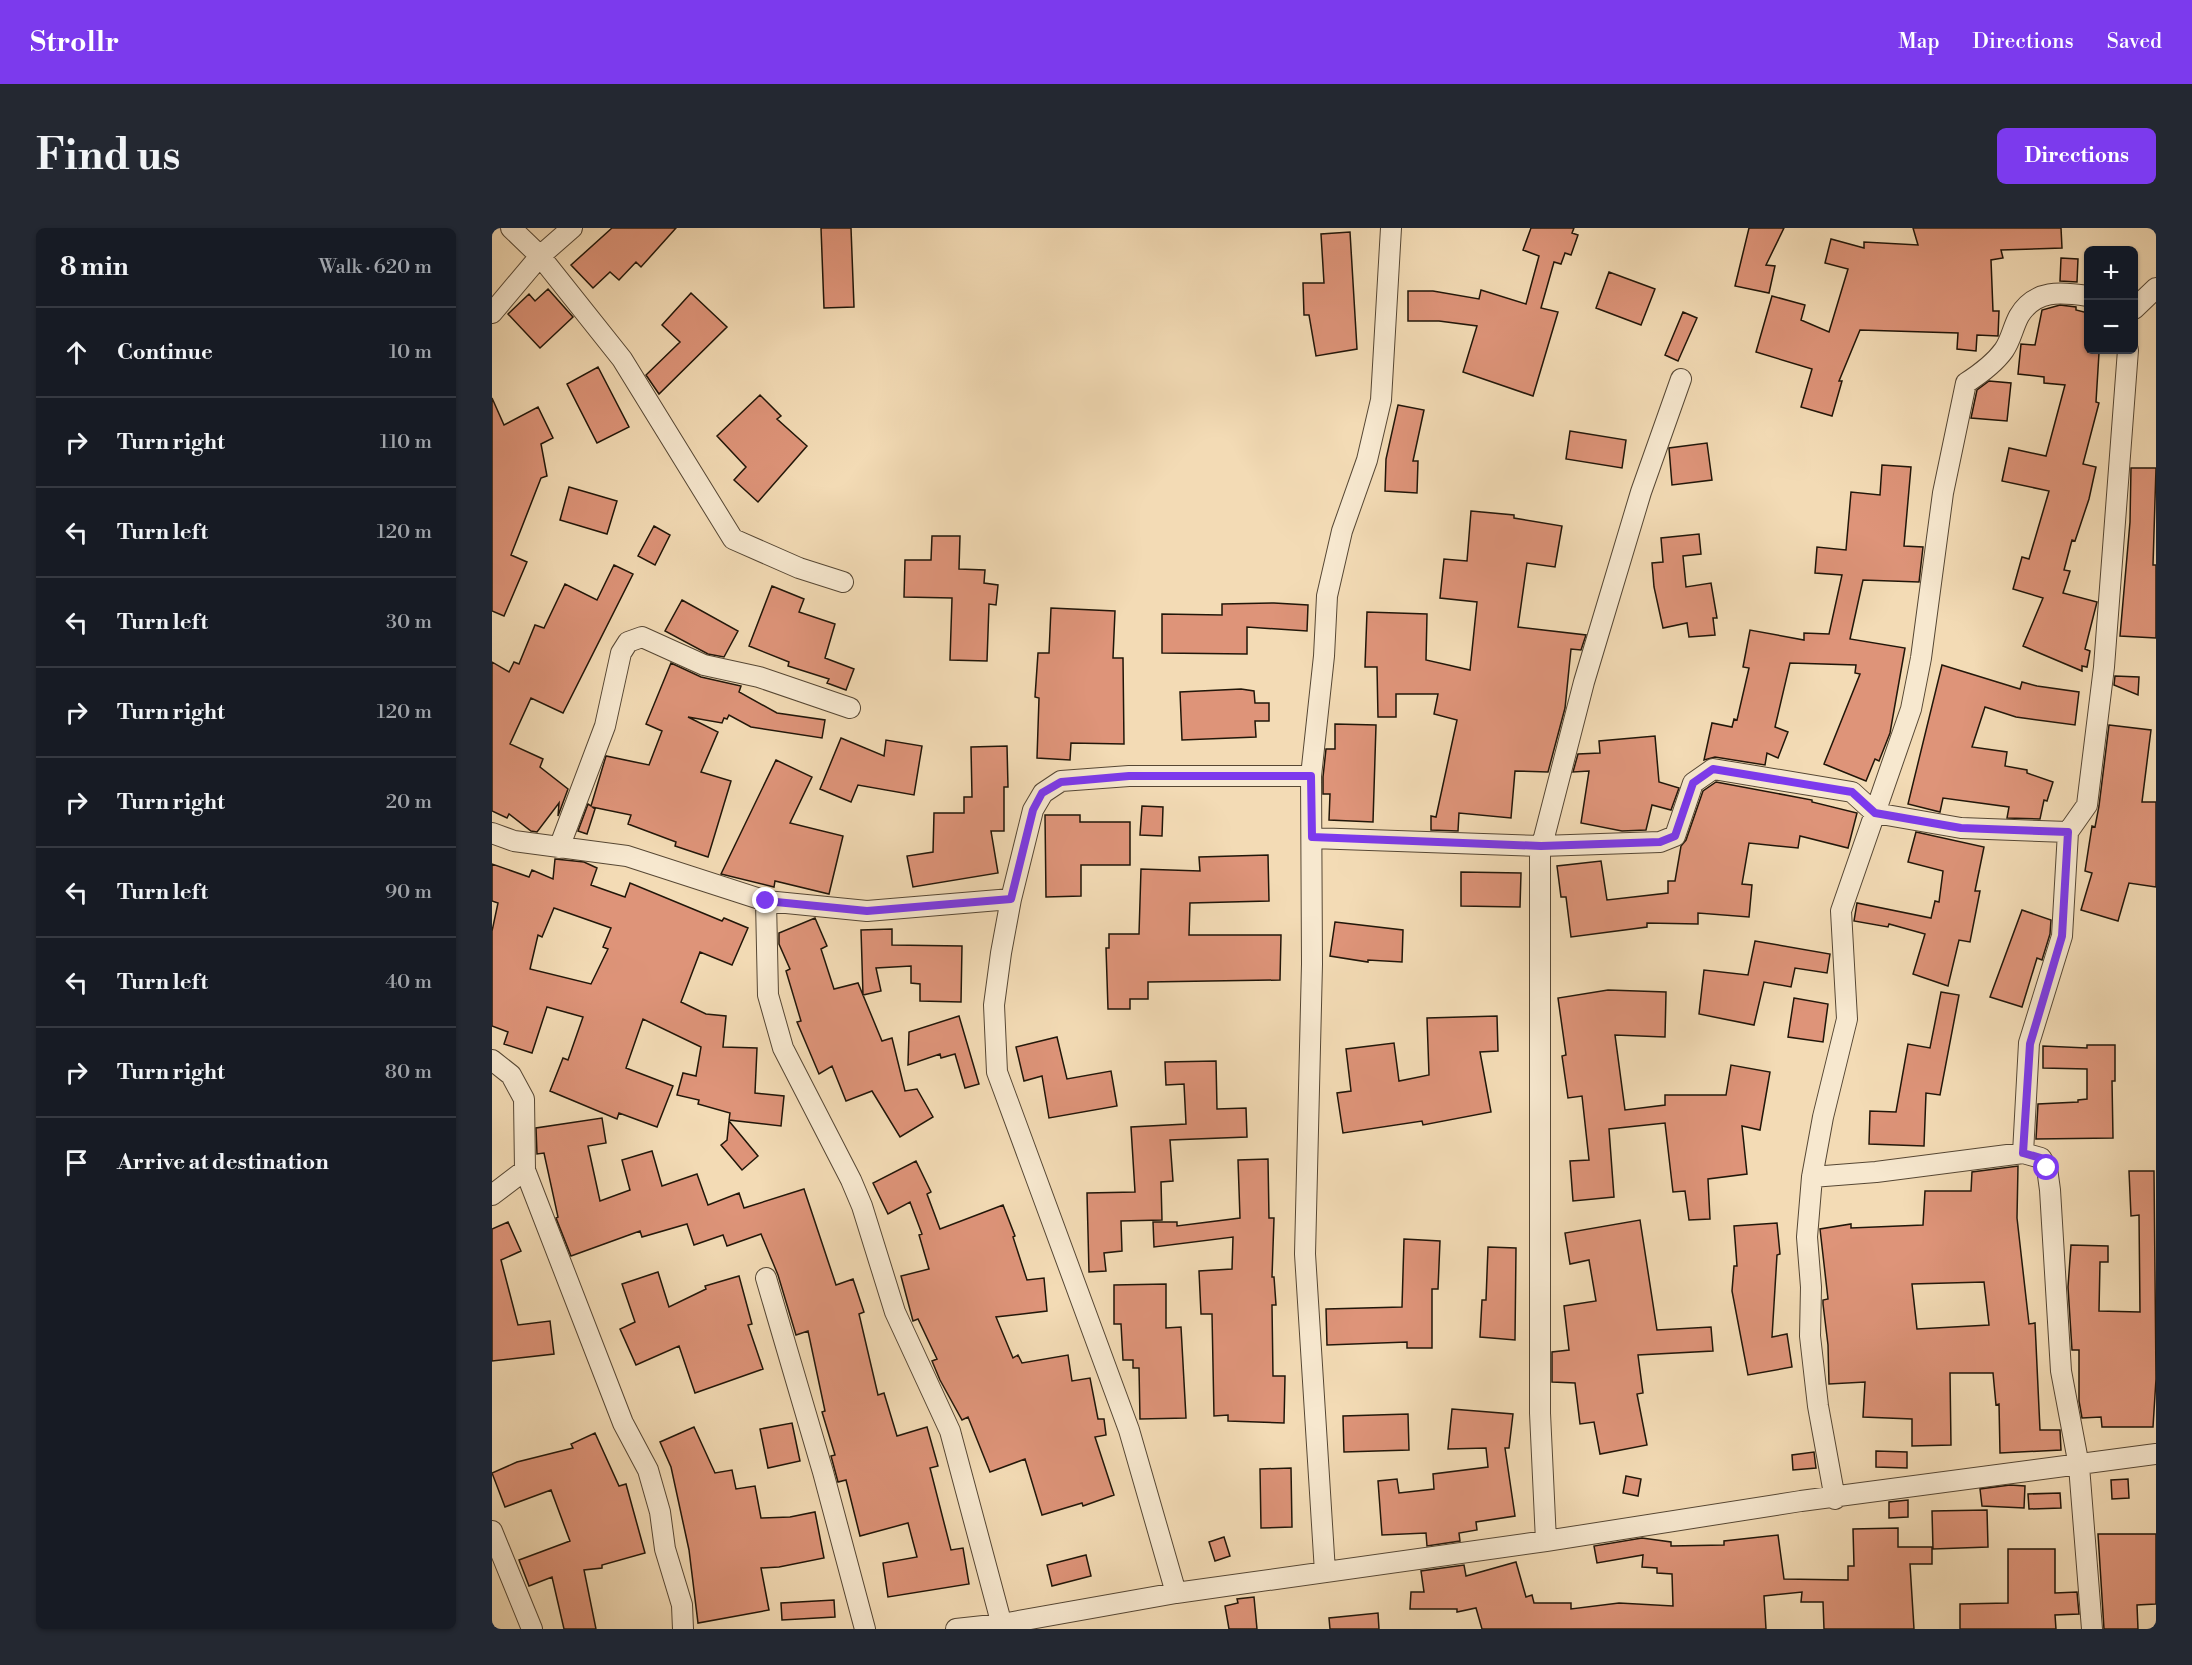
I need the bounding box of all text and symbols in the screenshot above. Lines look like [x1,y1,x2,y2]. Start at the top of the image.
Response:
text: Strollr [30,25,119,60]
text: Map [1898,29,1940,55]
text: Directions [1973,29,2074,55]
text: Saved [2107,29,2162,55]
button: Directions [1997,128,2156,184]
text: Find us [36,130,180,183]
map controls [2084,246,2138,354]
button: + [2084,246,2138,300]
text: 8 min [60,251,129,283]
text: Walk · 620 m [319,255,432,280]
button: − [2084,300,2138,354]
icon: ahead [60,336,93,369]
text: Continue [117,339,213,366]
text: 10 m [389,340,432,365]
icon: right [60,426,93,459]
text: Turn right [117,429,225,456]
text: 110 m [380,430,432,455]
icon: left [60,516,93,549]
text: Turn left [117,519,208,546]
text: 120 m [377,520,432,545]
icon: left [60,606,93,639]
text: Turn left [117,609,208,636]
text: 30 m [386,610,432,635]
icon: right [60,696,93,729]
text: Turn right [117,699,225,726]
text: 120 m [377,700,432,725]
icon: right [60,786,93,819]
text: Turn right [117,789,225,816]
text: 20 m [386,790,432,815]
icon: left [60,876,93,909]
text: Turn left [117,879,208,906]
text: 90 m [385,880,432,905]
route end [752,887,778,913]
icon: left [60,966,93,999]
text: Turn left [117,969,208,996]
text: 40 m [385,970,432,995]
icon: right [60,1056,93,1089]
text: Turn right [117,1059,225,1086]
text: 80 m [385,1060,432,1085]
icon: arrive [60,1146,93,1179]
text: Arrive at destination [117,1149,329,1176]
route start [2033,1154,2059,1180]

